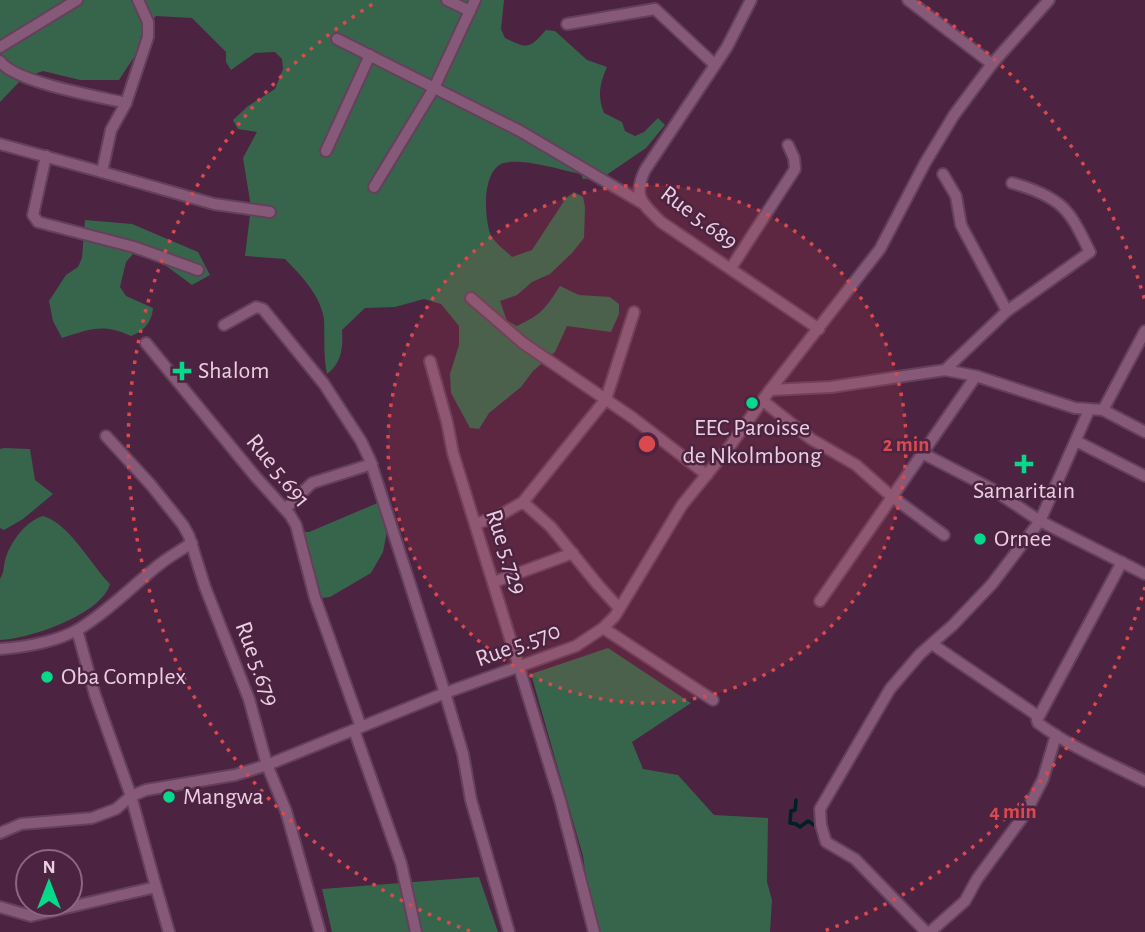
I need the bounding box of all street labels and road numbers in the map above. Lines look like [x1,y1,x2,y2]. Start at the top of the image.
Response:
street label: Rue 5.689 [656,181,742,255]
street label: Rue 5.691 [241,430,315,512]
street label: Rue 5.729 [481,507,531,597]
street label: Rue 5.679 [231,618,283,710]
street label: Rue 5.570 [472,619,564,671]

